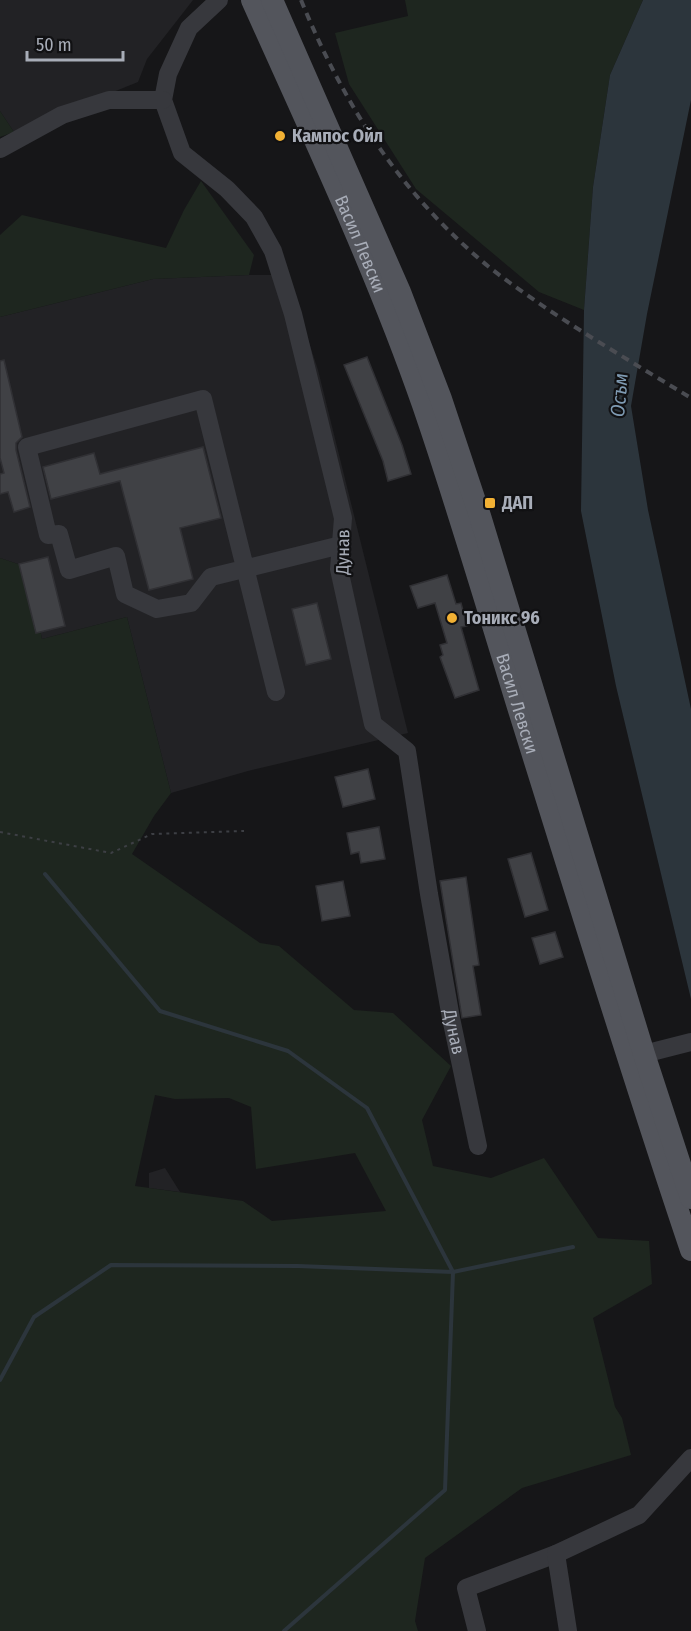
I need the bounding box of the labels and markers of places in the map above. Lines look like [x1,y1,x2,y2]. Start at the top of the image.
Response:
place label: Кампос Ойл [292,125,383,147]
marker: Кампос Ойл [273,129,287,143]
place label: ДАП [501,492,533,514]
marker: ДАП [483,496,497,510]
place label: Тоникс 96 [464,607,540,629]
marker: Тоникс 96 [445,611,459,625]

